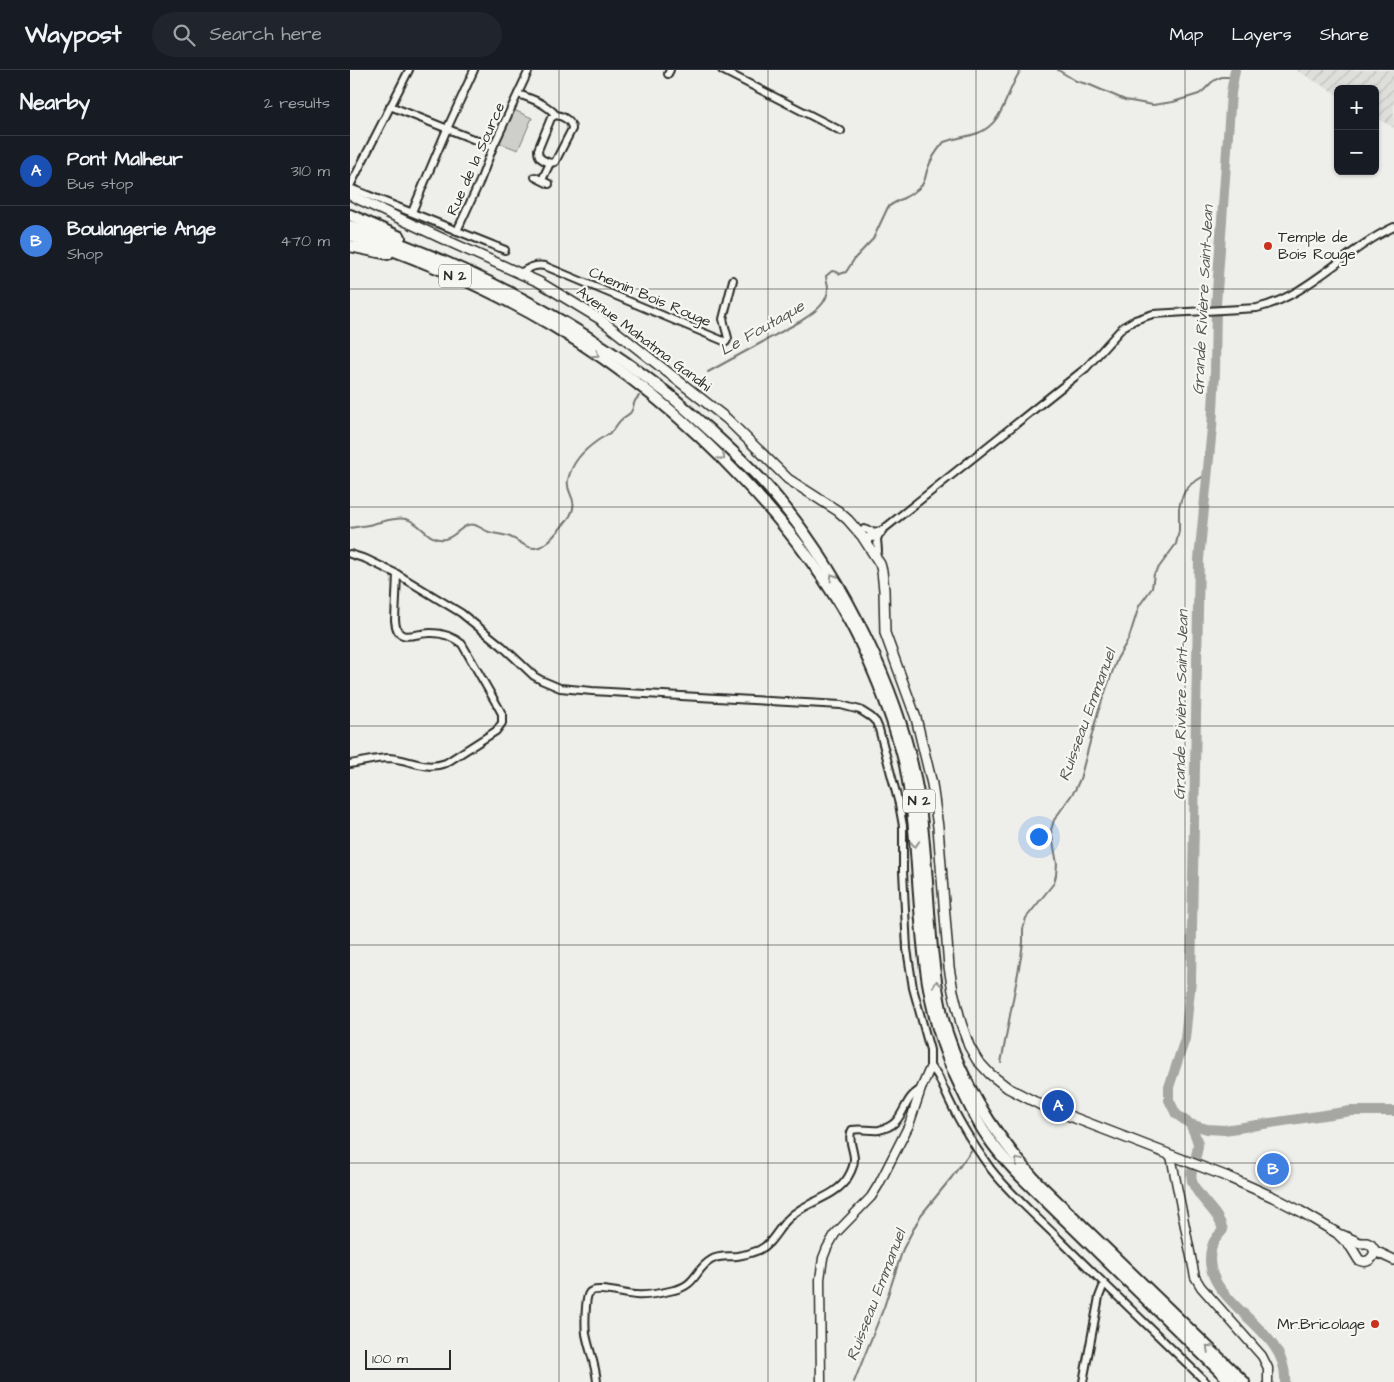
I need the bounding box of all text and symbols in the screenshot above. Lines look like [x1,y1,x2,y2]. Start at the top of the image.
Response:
search box [152,12,502,57]
text: Waypost [25,18,122,52]
icon: search [170,21,198,49]
text: Search here [210,21,322,48]
text: Map [1169,22,1203,47]
text: Layers [1231,22,1292,47]
text: Share [1320,22,1369,47]
map controls [1334,85,1379,175]
button: + [1334,85,1379,130]
text: Nearby [20,88,90,117]
text: 2 results [264,92,330,114]
street label: Rue de la Source [442,99,510,219]
button: − [1334,130,1379,175]
text: Pont Malheur [67,146,183,173]
text: A [31,160,41,182]
text: 310 m [291,160,330,182]
text: Bus stop [67,173,133,195]
water label: Grande Rivière Saint-Jean [1187,203,1219,395]
text: Boulangerie Ange [67,216,216,243]
place label: Temple de Bois Rouge [1278,227,1356,266]
text: B [30,230,42,252]
text: 470 m [280,230,330,252]
marker: Temple de Bois Rouge [1262,240,1274,252]
text: Shop [67,243,103,265]
street label: Chemin Bois Rouge [585,262,714,333]
road number: N 2 [439,265,471,288]
street label: Avenue Mahatma Gandhi [572,281,716,397]
water label: Le Foutaque [716,294,809,361]
one-way arrow [591,348,600,357]
one-way arrow [716,451,725,460]
one-way arrow [830,574,840,583]
water label: Grande Rivière Saint-Jean [1168,608,1194,800]
water label: Ruisseau Emmanuel [1053,644,1122,784]
road number: N 2 [903,789,935,812]
your location [1026,824,1052,850]
one-way arrow [909,840,920,848]
one-way arrow [932,979,943,987]
pin: A [1042,1087,1074,1125]
pin: B [1257,1150,1289,1188]
one-way arrow [1015,1157,1024,1166]
water label: Ruisseau Emmanuel [841,1224,912,1364]
place label: Mr.Bricolage [1277,1314,1365,1336]
marker: Mr.Bricolage [1369,1318,1381,1330]
one-way arrow [1206,1345,1215,1354]
scale bar [365,1347,451,1370]
text: 100 m [372,1349,408,1369]

